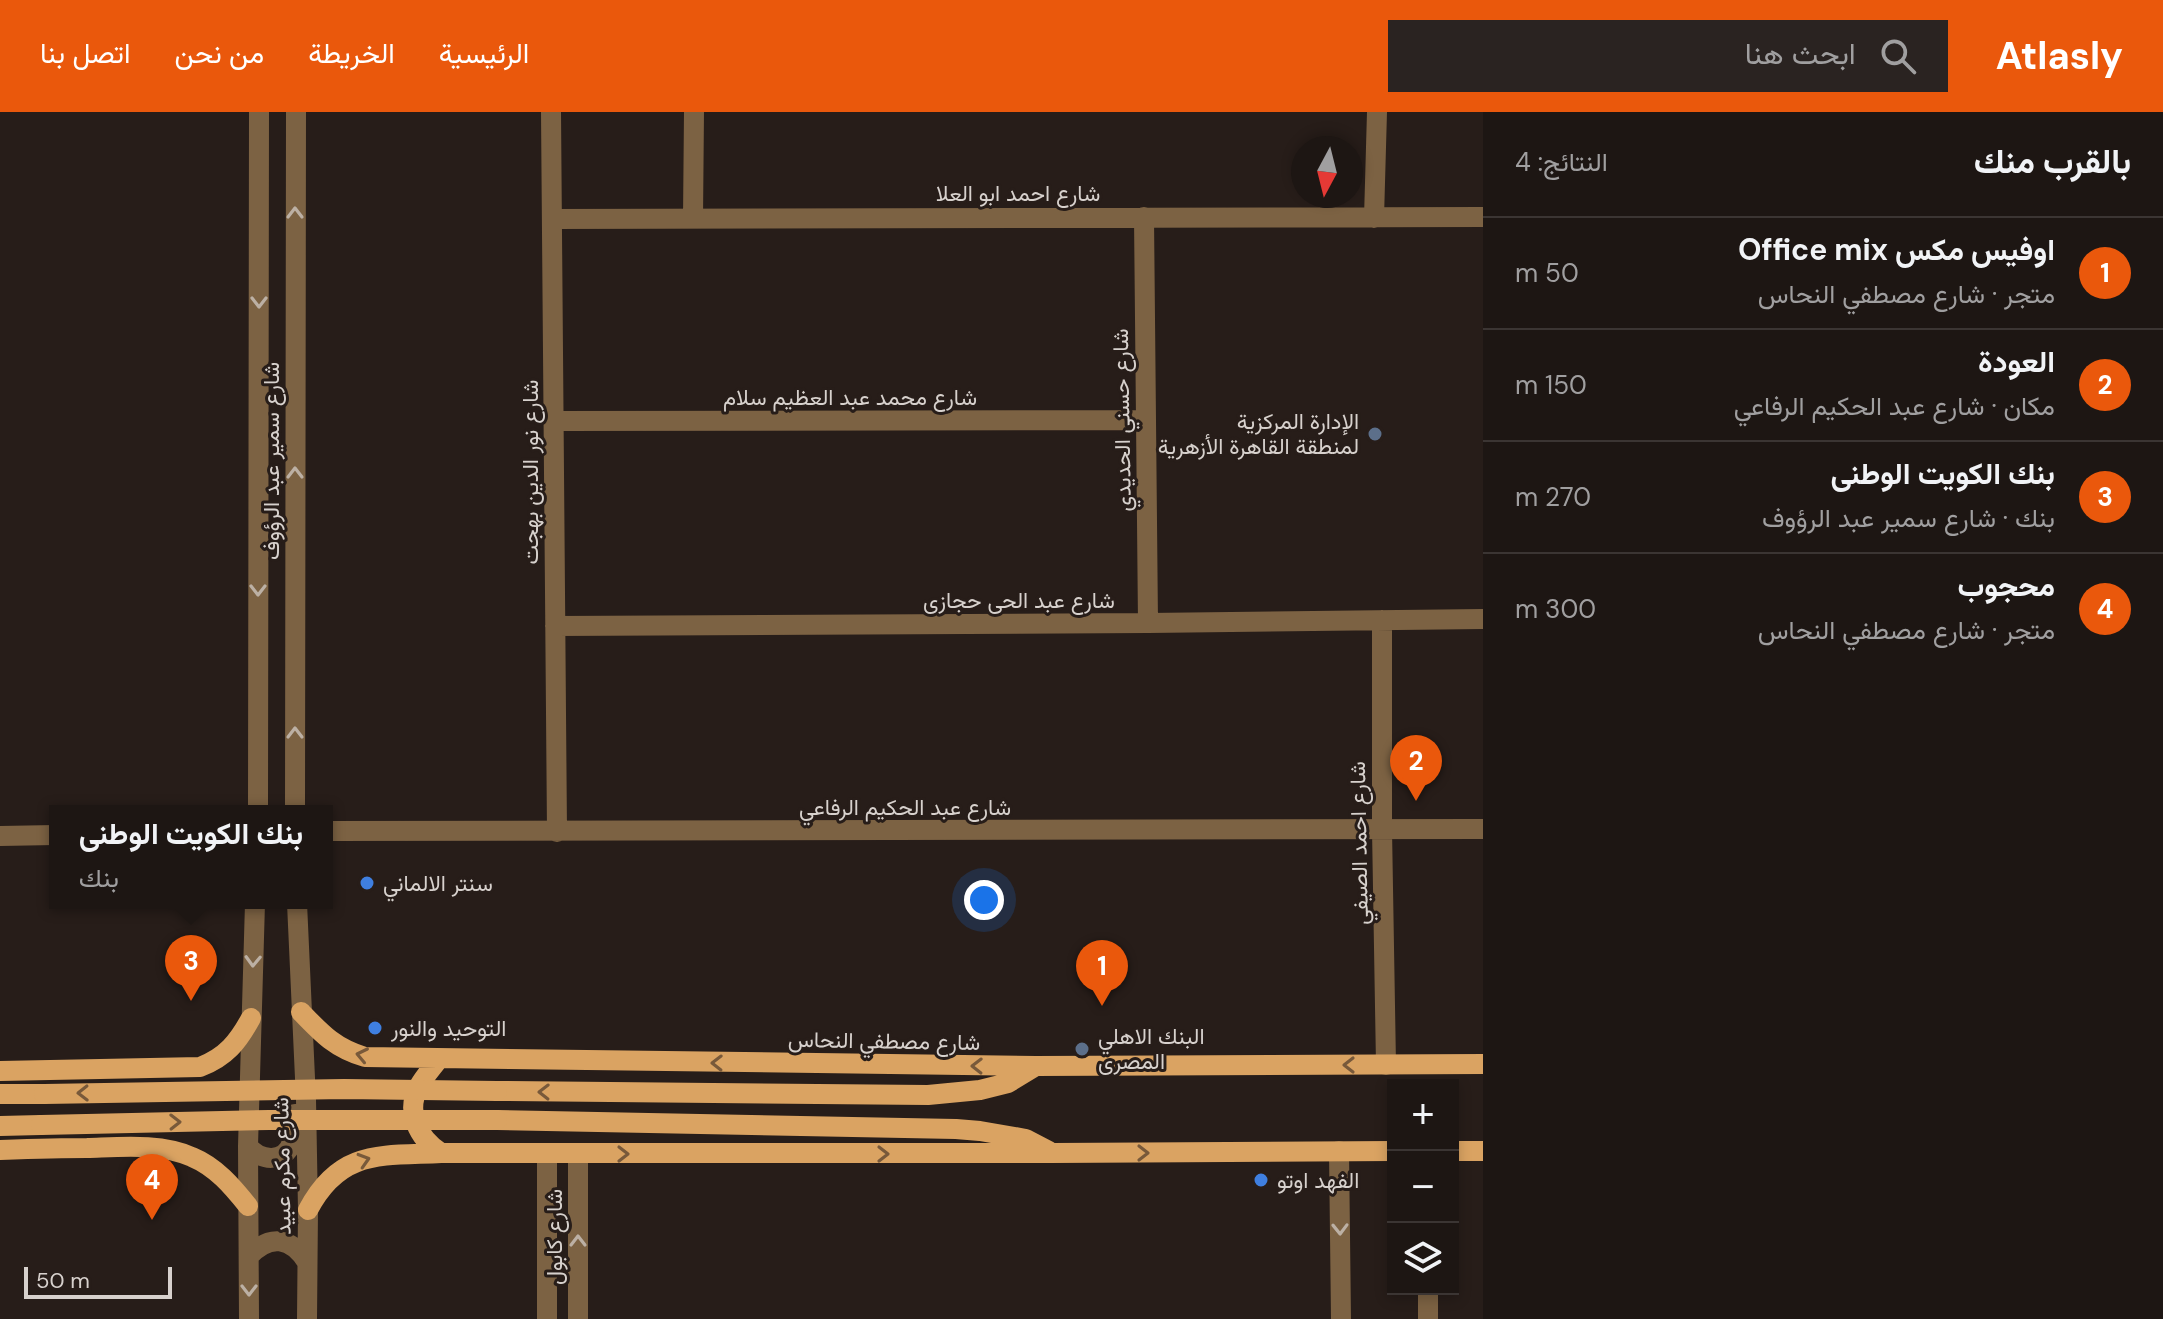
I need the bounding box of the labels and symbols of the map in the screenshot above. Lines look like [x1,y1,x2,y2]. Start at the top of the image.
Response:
north arrow [1291,136,1363,208]
street label: شارع احمد ابو العلا [936,179,1100,208]
one-way arrow [286,206,304,219]
one-way arrow [250,296,268,309]
street label: شارع حسني الحديدي [1106,328,1142,512]
street label: شارع سمير عبد الرؤوف [257,362,286,560]
street label: شارع نور الدين بهجت [516,380,545,564]
street label: شارع محمد عبد العظيم سلام [723,383,977,412]
place label: الإدارة المركزية لمنطقة القاهرة الأزهرية [1158,407,1359,461]
marker: الإدارة المركزية لمنطقة القاهرة الأزهرية [1366,425,1384,443]
one-way arrow [286,466,304,479]
one-way arrow [249,584,267,597]
street label: شارع عبد الحى حجازى [923,586,1115,615]
one-way arrow [286,726,304,739]
pin: 2 [1390,735,1442,801]
street label: شارع احمد الصيفي [1343,761,1379,925]
street label: شارع عبد الحكيم الرفاعي [799,793,1011,826]
place label: سنتر الالماني [383,869,493,902]
marker: سنتر الالماني [358,874,376,892]
your location [964,880,1004,920]
pin: 3 [165,935,217,1001]
pin: 1 [1076,940,1128,1006]
one-way arrow [245,955,262,968]
place label: التوحيد والنور [390,1014,506,1043]
marker: التوحيد والنور [366,1019,384,1037]
place label: البنك الاهلي المصرى [1098,1022,1205,1076]
street label: شارع مصطفي النحاس [788,1025,980,1061]
marker: البنك الاهلي المصرى [1073,1040,1091,1058]
one-way arrow [356,1047,370,1064]
one-way arrow [710,1054,723,1072]
one-way arrow [1342,1056,1355,1074]
one-way arrow [970,1057,983,1075]
one-way arrow [537,1083,550,1100]
one-way arrow [76,1084,89,1102]
street label: شارع مكرم عبيد [266,1097,298,1235]
one-way arrow [169,1113,182,1131]
one-way arrow [1137,1144,1150,1162]
one-way arrow [617,1145,630,1163]
one-way arrow [877,1145,890,1163]
one-way arrow [357,1153,370,1169]
pin: 4 [126,1154,178,1220]
place label: الفهد اوتو [1277,1166,1359,1195]
marker: الفهد اوتو [1252,1171,1270,1189]
street label: شارع كابول [540,1189,569,1285]
one-way arrow [1331,1223,1349,1236]
one-way arrow [569,1234,587,1247]
scale bar [24,1263,172,1299]
one-way arrow [240,1284,258,1297]

